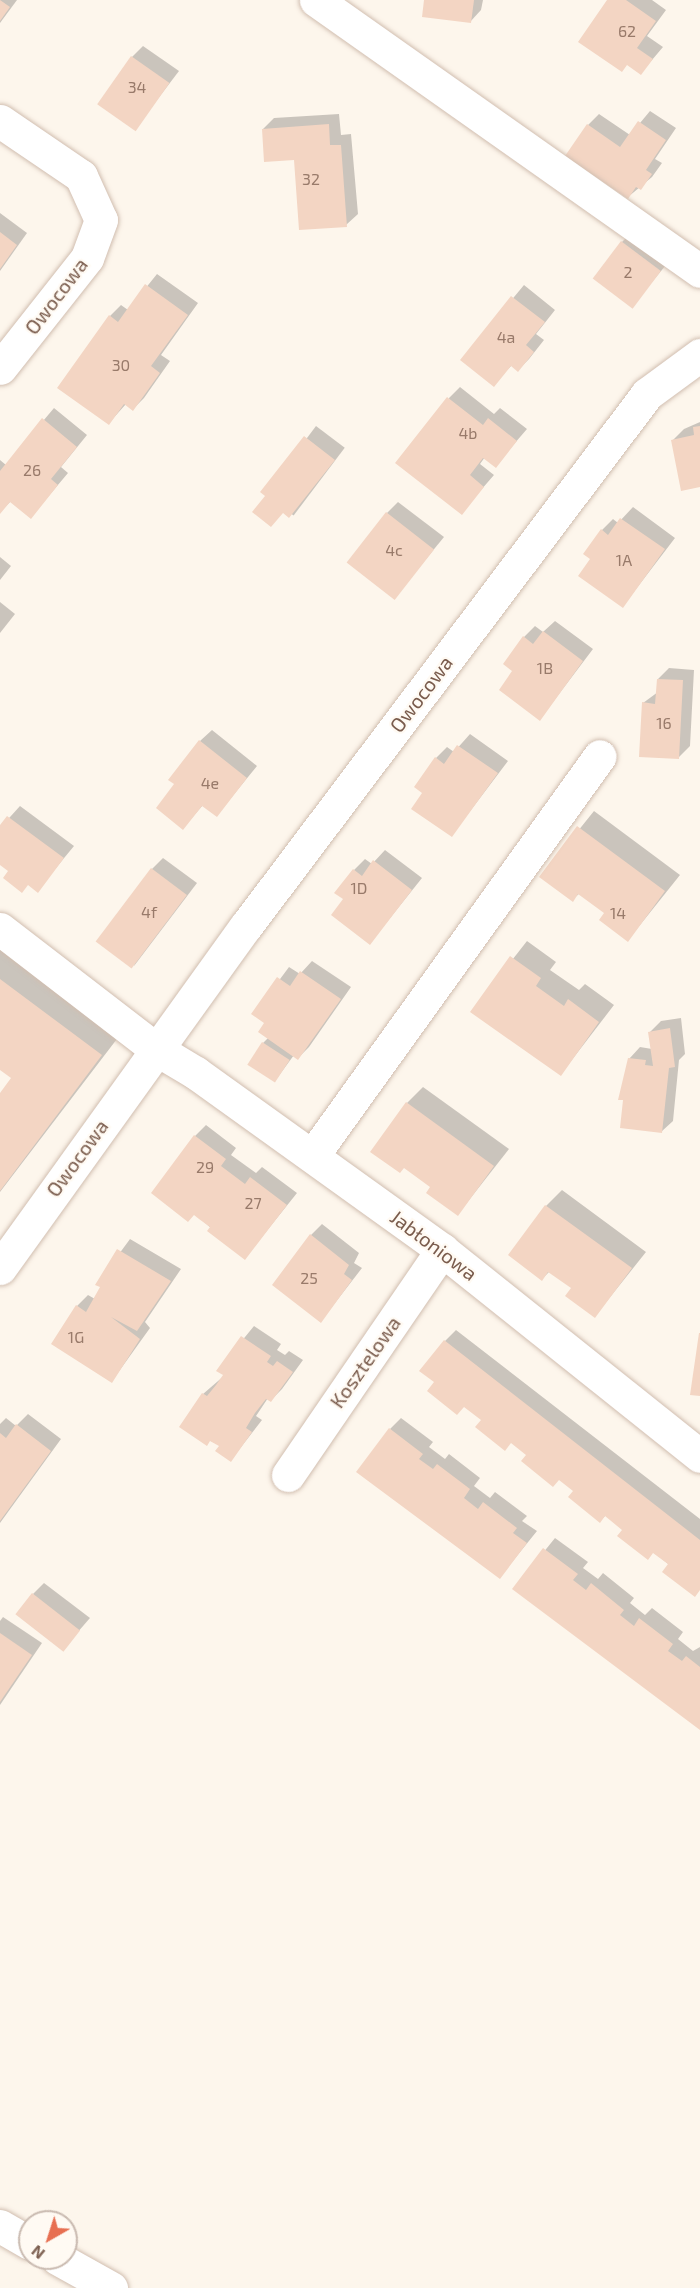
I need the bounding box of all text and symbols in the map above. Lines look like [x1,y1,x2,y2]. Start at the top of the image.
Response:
house number: 62 [618,21,636,41]
house number: 34 [128,77,146,97]
house number: 32 [302,169,320,189]
street label: Owocowa [19,253,93,339]
house number: 2 [624,262,632,282]
house number: 4a [497,327,515,347]
house number: 30 [112,355,130,375]
house number: 4b [459,423,477,443]
house number: 26 [23,460,41,480]
house number: 4c [385,540,403,560]
house number: 1A [616,550,632,570]
street label: Owocowa [384,651,458,737]
house number: 1B [537,658,553,678]
house number: 16 [656,713,672,733]
house number: 4e [201,773,219,793]
house number: 1D [351,878,367,898]
house number: 4f [141,902,157,922]
house number: 14 [610,903,626,923]
street label: Owocowa [41,1115,113,1201]
house number: 29 [196,1157,214,1177]
house number: 27 [244,1193,262,1213]
street label: Jabłoniowa [386,1205,482,1285]
house number: 25 [300,1268,318,1288]
street label: Kosztelowa [325,1312,405,1412]
house number: 1G [68,1327,84,1347]
north arrow [18,2210,78,2270]
text: N [27,2242,48,2264]

